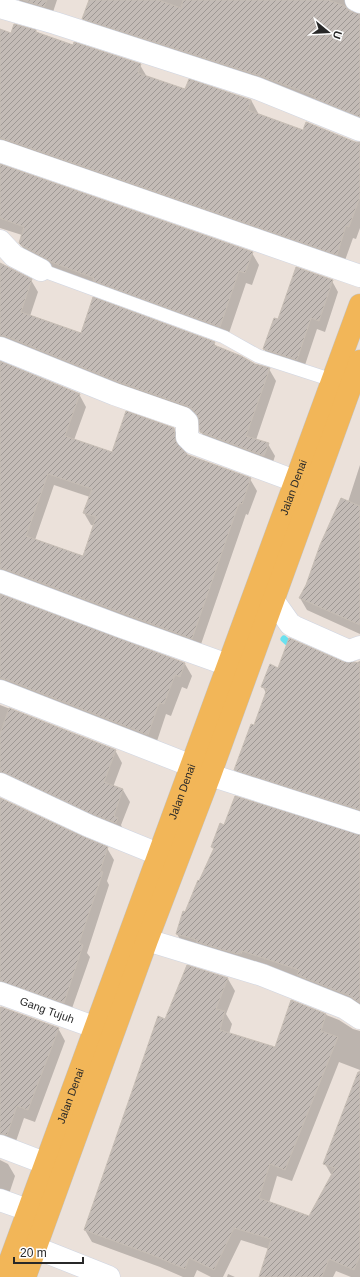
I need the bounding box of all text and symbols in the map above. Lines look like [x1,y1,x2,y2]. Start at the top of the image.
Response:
north arrow [308,12,348,52]
text: U [331,29,344,41]
street label: Jalan Denai [278,458,309,517]
street label: Jalan Denai [166,762,197,821]
street label: Gang Tujuh [18,995,76,1025]
street label: Jalan Denai [55,1066,86,1125]
scale bar [14,1239,83,1265]
text: 20 m [20,1246,47,1260]

